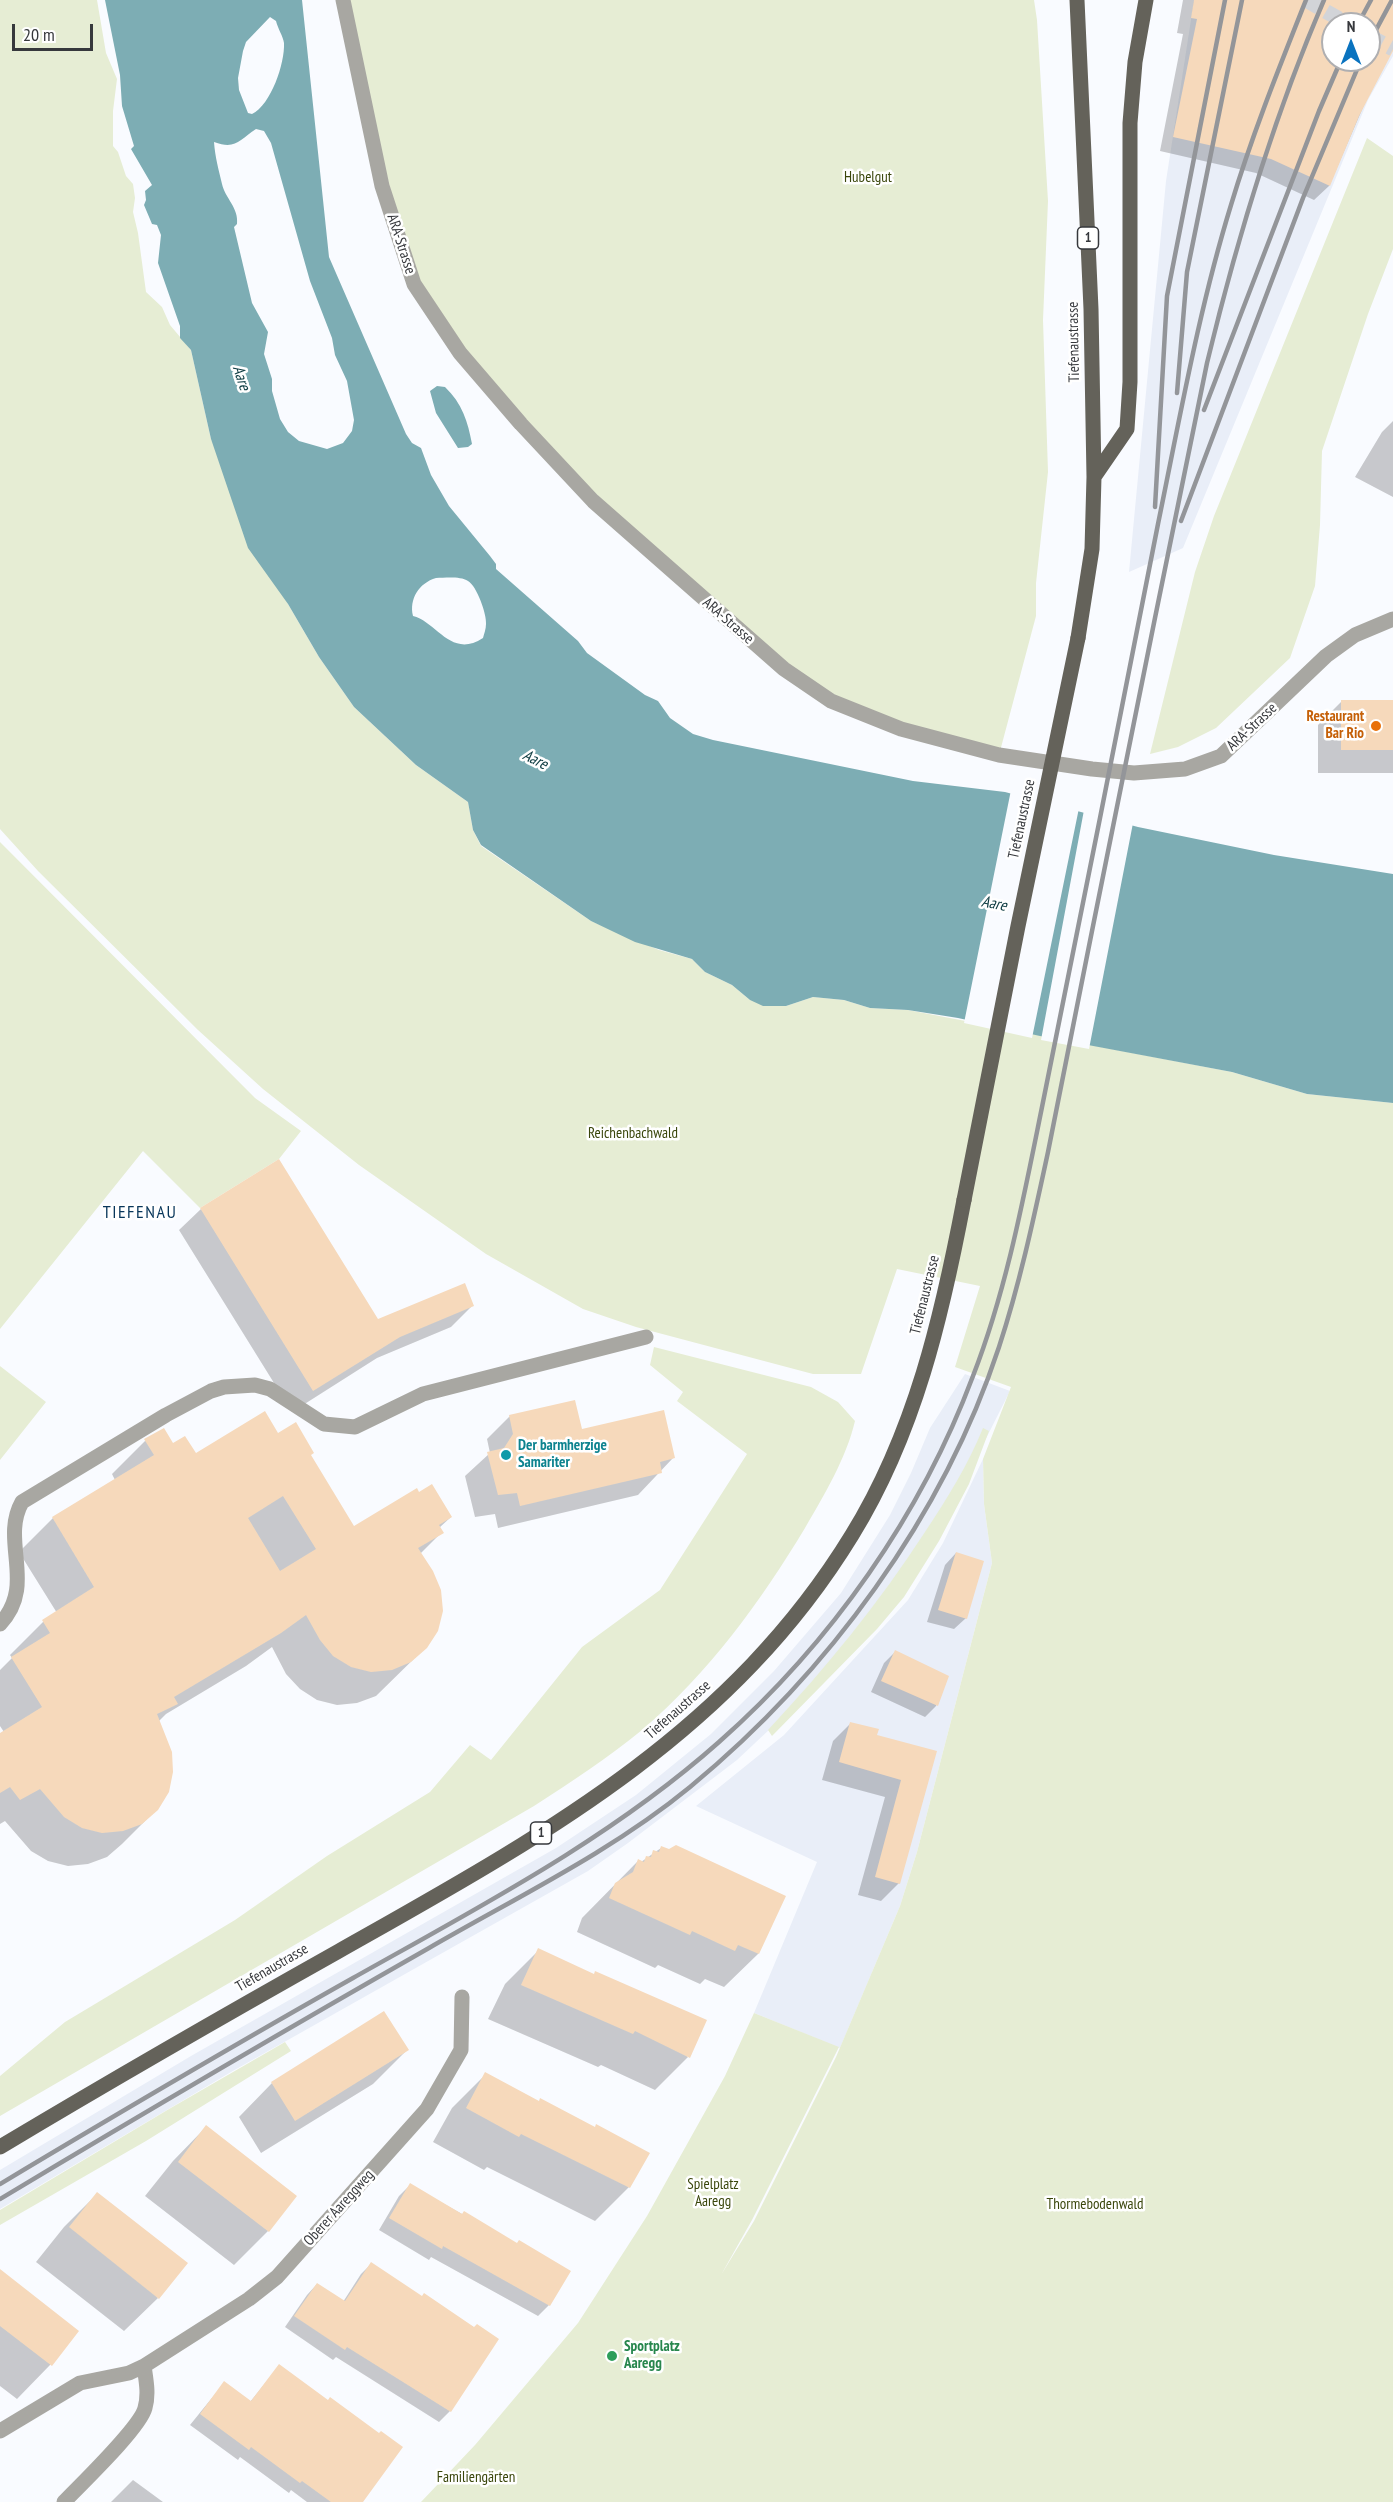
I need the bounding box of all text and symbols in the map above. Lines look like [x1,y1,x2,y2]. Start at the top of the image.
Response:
scale bar [15,12,96,50]
north arrow [1321,12,1381,72]
text: N [1347,16,1355,36]
text: 20 m [23,23,55,46]
park label: Hubelgut [844,169,892,187]
street label: ARA-Strasse [383,212,419,276]
road number: 1 [1078,227,1098,249]
street label: Tiefenaustrasse [1064,301,1084,383]
water label: Aare [228,363,254,393]
street label: ARA-Strasse [699,594,757,648]
street label: ARA-Strasse [1223,699,1281,755]
place label: Restaurant Bar Rio [1306,708,1364,743]
marker: Restaurant Bar Rio [1369,719,1383,733]
water label: Aare [520,746,550,774]
street label: Tiefenaustrasse [1005,778,1039,860]
water label: Aare [980,892,1008,916]
park label: Reichenbachwald [588,1125,678,1143]
district label: TIEFENAU [103,1202,177,1224]
street label: Tiefenaustrasse [906,1254,944,1336]
place label: Der barmherzige Samariter [518,1437,607,1472]
marker: Der barmherzige Samariter [499,1448,513,1462]
street label: Tiefenaustrasse [642,1677,714,1743]
road number: 1 [530,1822,552,1844]
street label: Tiefenaustrasse [233,1940,311,1996]
street label: Oberer Aareggweg [300,2166,378,2250]
park label: Spielplatz Aaregg [687,2176,739,2211]
park label: Thormebodenwald [1047,2196,1143,2214]
place label: Sportplatz Aaregg [624,2338,680,2373]
marker: Sportplatz Aaregg [605,2349,619,2363]
park label: Familiengärten [437,2469,515,2487]

